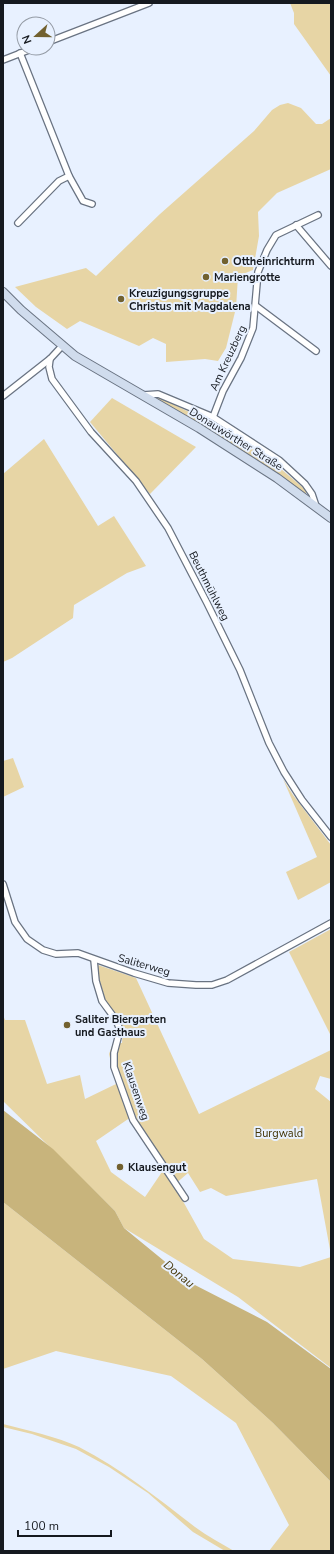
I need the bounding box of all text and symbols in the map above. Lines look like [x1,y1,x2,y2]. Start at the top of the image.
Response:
north arrow [16,16,56,56]
text: N [19,33,36,46]
place label: Ottheinrichturm [233,254,315,269]
marker: Ottheinrichturm [220,256,230,266]
place label: Mariengrotte [214,270,280,285]
marker: Mariengrotte [201,272,211,282]
place label: Kreuzigungsgruppe Christus mit Magdalena [129,286,251,314]
marker: Kreuzigungsgruppe Christus mit Magdalena [116,294,126,304]
street label: Am Kreuzberg [206,323,250,393]
street label: Donauwörther Straße [186,404,286,474]
street label: Beuthmühlweg [185,549,233,623]
street label: Saliterweg [116,950,172,980]
place label: Saliter Biergarten und Gasthaus [75,1012,166,1040]
marker: Saliter Biergarten und Gasthaus [62,1020,72,1030]
street label: Klausenweg [119,1060,153,1122]
park label: Burgwald [255,1126,303,1141]
place label: Klausengut [128,1160,187,1175]
marker: Klausengut [115,1162,125,1172]
water label: Donau [160,1257,198,1292]
scale bar [18,1512,111,1538]
text: 100 m [24,1518,59,1534]

